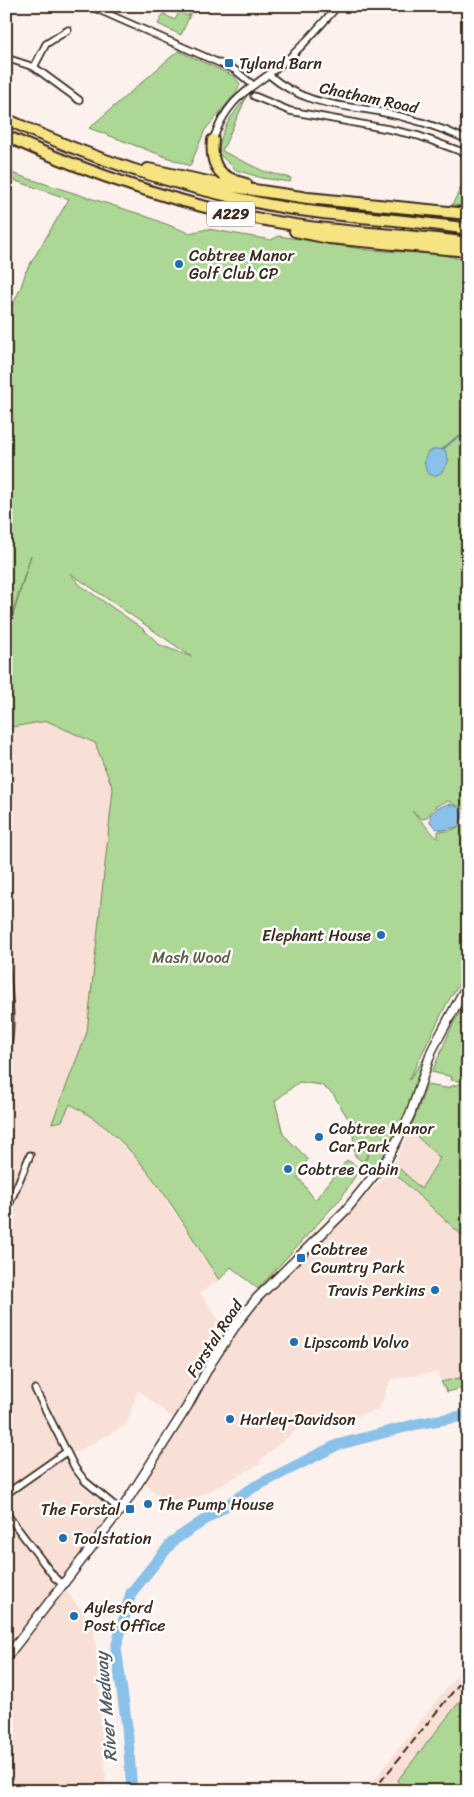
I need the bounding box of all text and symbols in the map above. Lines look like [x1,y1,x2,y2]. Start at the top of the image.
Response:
place label: Tyland Barn [239,49,322,78]
marker: Tyland Barn [223,57,235,69]
street label: Chatham Road [317,73,423,122]
road number: A229 [207,202,255,226]
place label: Cobtree Manor Golf Club CP [189,241,295,288]
marker: Cobtree Manor Golf Club CP [173,258,185,270]
place label: Elephant House [262,921,371,950]
marker: Elephant House [375,929,387,941]
park label: Mash Wood [152,943,232,972]
place label: Cobtree Manor Car Park [329,1114,435,1161]
marker: Cobtree Manor Car Park [313,1131,325,1143]
place label: Cobtree Cabin [298,1155,399,1184]
marker: Cobtree Cabin [282,1163,294,1175]
place label: Cobtree Country Park [311,1235,405,1282]
marker: Cobtree Country Park [295,1252,307,1264]
place label: Travis Perkins [327,1276,426,1305]
marker: Travis Perkins [429,1284,441,1296]
street label: Forstal Road [178,1292,251,1383]
place label: Lipscomb Volvo [304,1328,409,1357]
marker: Lipscomb Volvo [288,1336,300,1348]
place label: Harley-Davidson [240,1405,356,1434]
marker: Harley-Davidson [224,1413,236,1425]
place label: The Pump House [158,1490,274,1519]
place label: The Forstal [41,1495,120,1524]
marker: The Pump House [142,1498,154,1510]
marker: The Forstal [124,1503,136,1515]
place label: Toolstation [73,1524,152,1553]
marker: Toolstation [57,1532,69,1544]
place label: Aylesford Post Office [83,1593,166,1640]
marker: Aylesford Post Office [68,1610,80,1622]
water label: River Medway [85,1648,127,1763]

